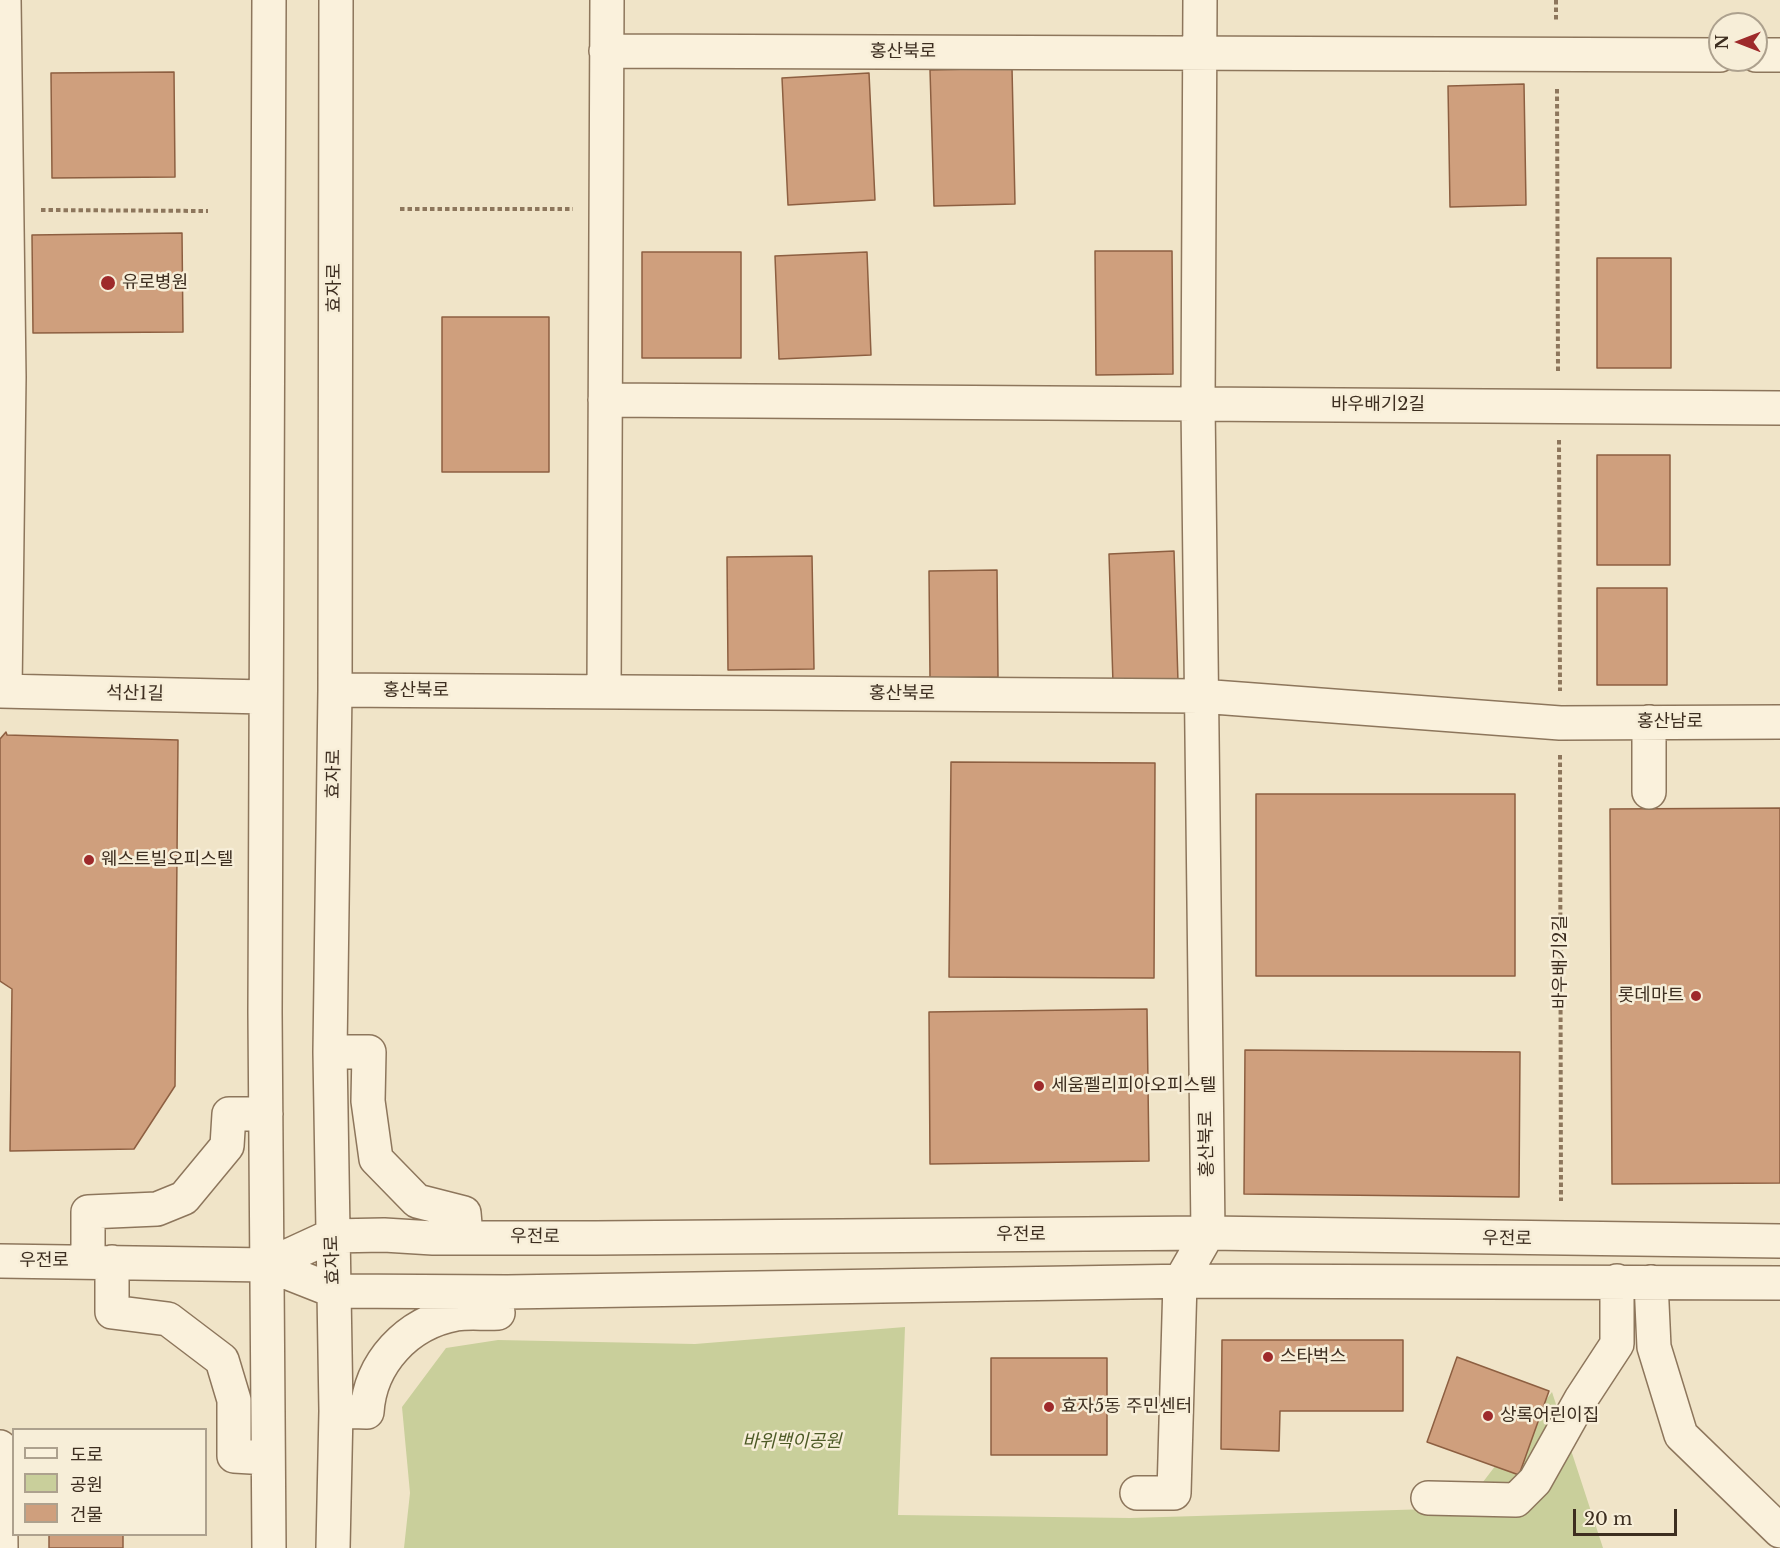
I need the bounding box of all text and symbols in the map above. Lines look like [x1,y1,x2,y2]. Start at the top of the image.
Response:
north arrow [1708,12,1768,72]
text: N [1712,34,1732,50]
street label: 홍산북로 [870,41,936,63]
street label: 효자로 [324,263,346,313]
place label: 유로병원 [122,272,188,294]
marker: 유로병원 [99,274,117,292]
street label: 바우배기2길 [1331,394,1425,416]
street label: 홍산북로 [383,680,449,702]
street label: 석산1길 [106,683,164,705]
street label: 홍산북로 [869,683,935,705]
street label: 홍산남로 [1637,711,1703,733]
street label: 효자로 [323,749,345,799]
place label: 웨스트빌오피스텔 [101,849,233,871]
marker: 웨스트빌오피스텔 [82,853,96,867]
street label: 바우배기2길 [1550,915,1572,1009]
place label: 롯데마트 [1618,985,1684,1007]
marker: 롯데마트 [1689,989,1703,1003]
place label: 세움펠리피아오피스텔 [1051,1075,1217,1097]
marker: 세움펠리피아오피스텔 [1032,1079,1046,1093]
street label: 홍산북로 [1196,1111,1218,1177]
street label: 우전로 [996,1224,1046,1246]
street label: 우전로 [510,1226,560,1248]
street label: 우전로 [1482,1228,1532,1250]
street label: 효자로 [321,1235,345,1285]
street label: 우전로 [19,1250,69,1272]
place label: 스타벅스 [1280,1346,1346,1368]
marker: 스타벅스 [1261,1350,1275,1364]
place label: 효자5동 주민센터 [1061,1396,1192,1418]
marker: 효자5동 주민센터 [1042,1400,1056,1414]
place label: 상록어린이집 [1500,1405,1599,1427]
marker: 상록어린이집 [1481,1409,1495,1423]
legend [12,1428,207,1536]
park label: 바위백이공원 [742,1431,842,1453]
text: 도로 [70,1444,103,1466]
text: 공원 [70,1474,103,1496]
scale bar [1576,1497,1680,1535]
text: 건물 [70,1504,103,1526]
text: 20 m [1584,1508,1632,1530]

